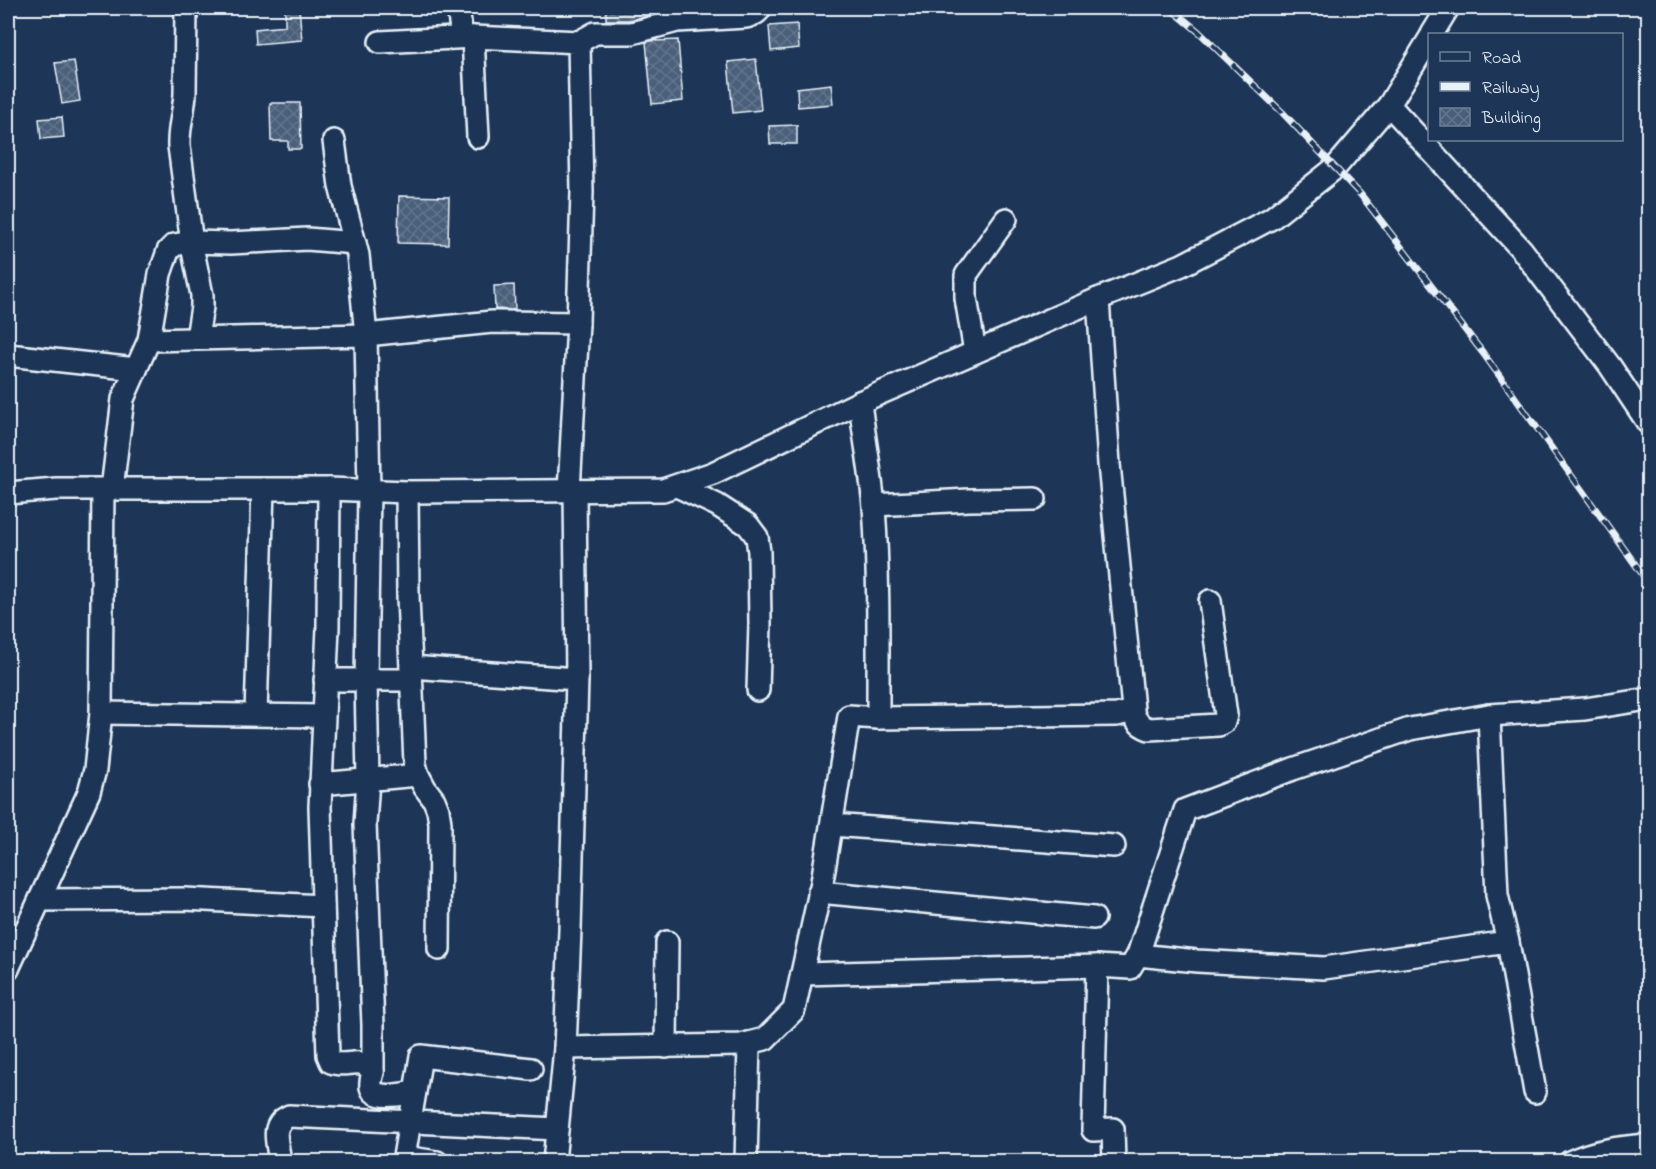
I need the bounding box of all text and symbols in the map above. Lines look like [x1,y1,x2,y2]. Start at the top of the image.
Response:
legend [1428,33,1623,141]
text: Road [1482,46,1521,72]
text: Railway [1482,76,1539,102]
text: Building [1481,106,1541,133]

